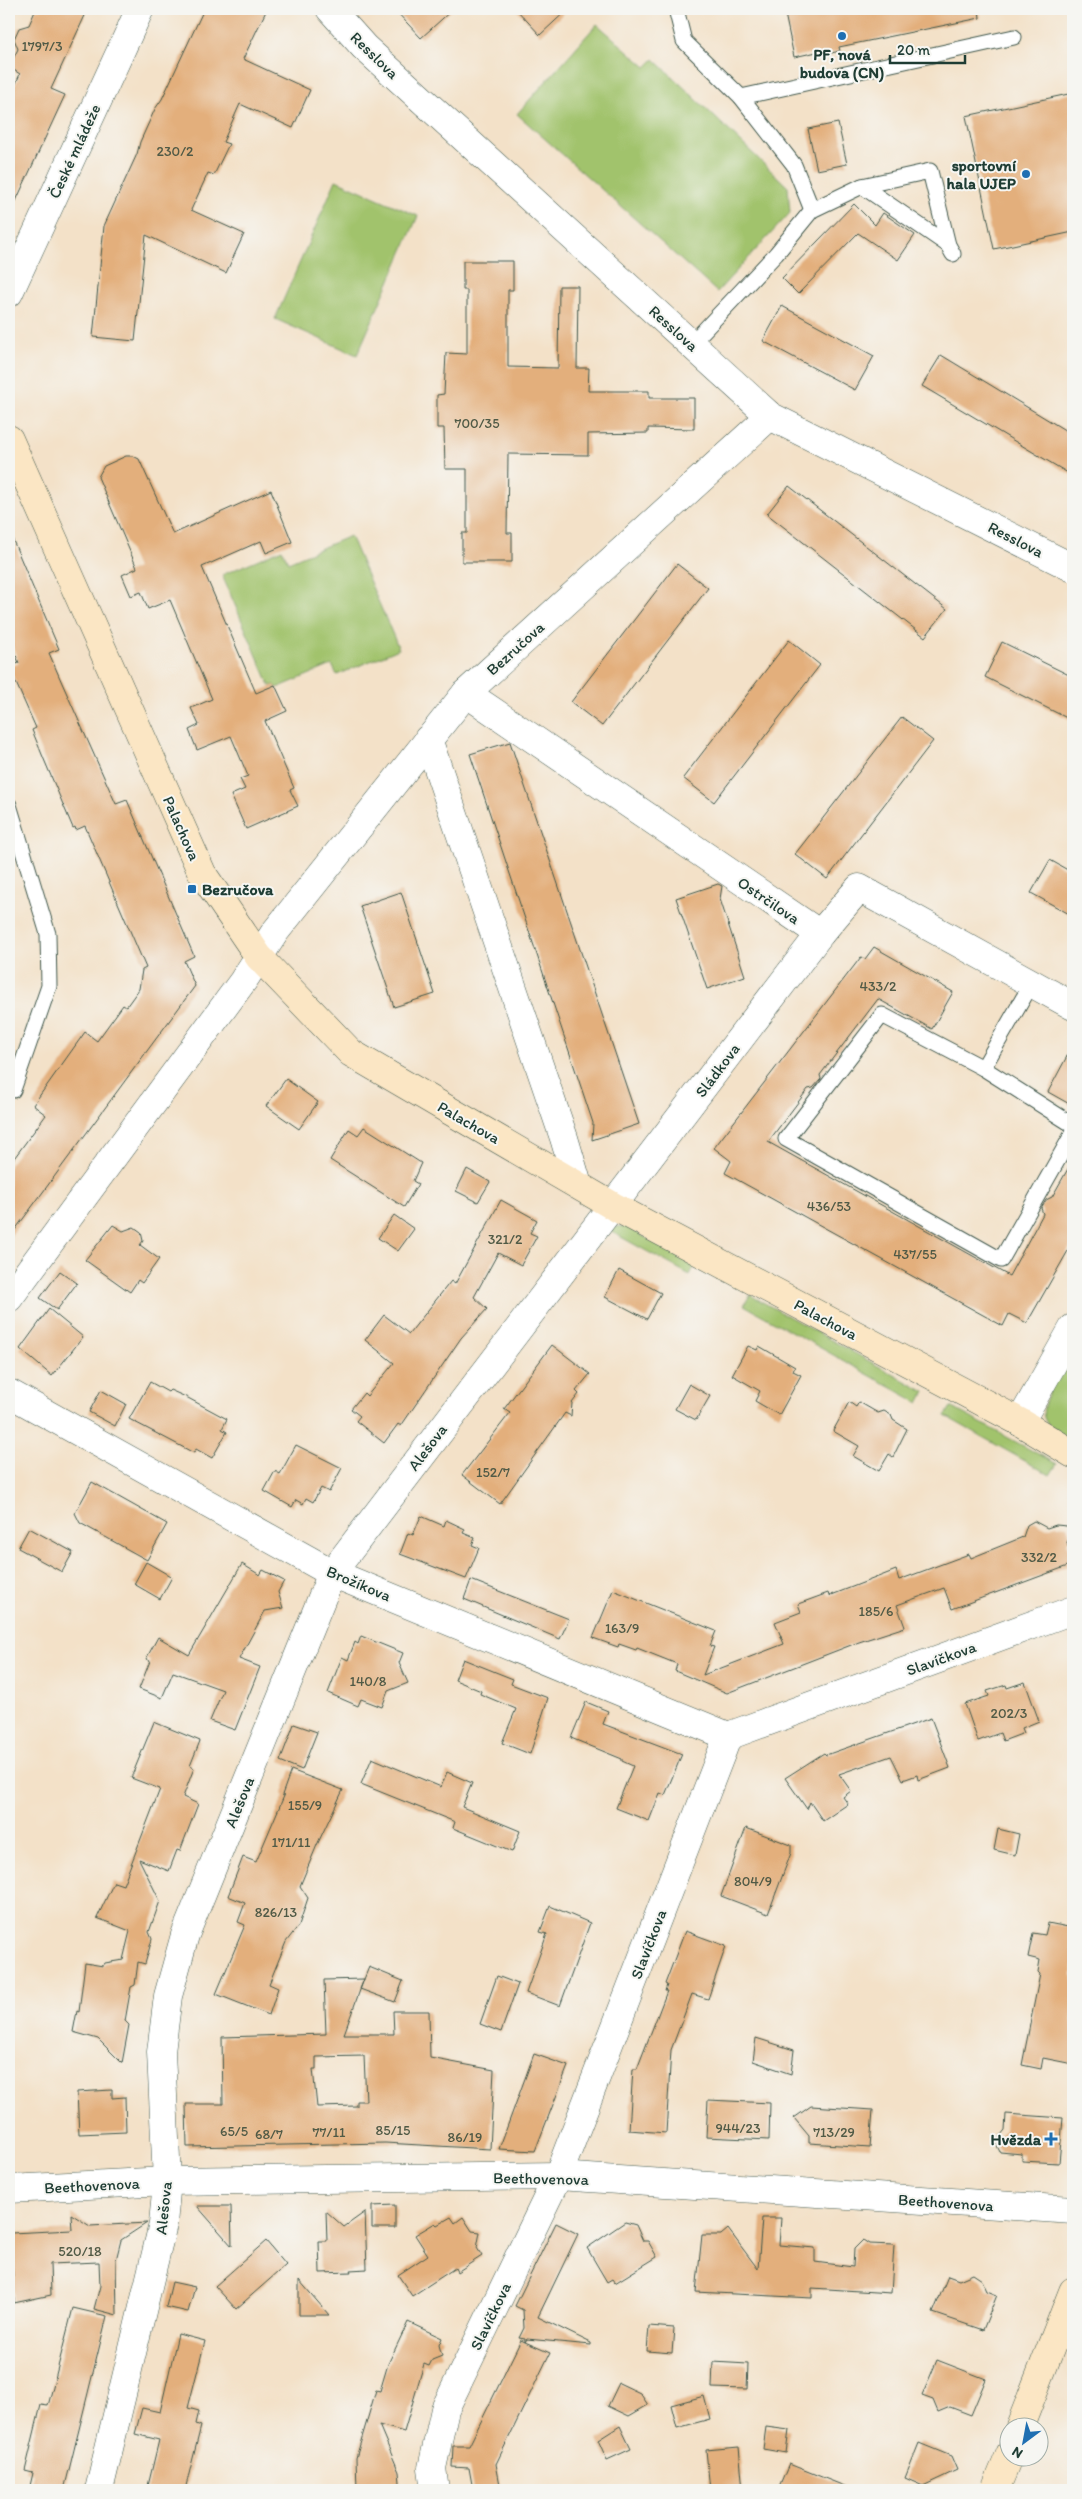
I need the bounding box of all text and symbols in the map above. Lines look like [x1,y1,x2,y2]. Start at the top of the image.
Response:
street label: Resslova [347,28,403,83]
marker: PF, nová budova (CN) [836,30,848,42]
scale bar [890,32,964,64]
house number: 1797/3 [21,38,63,55]
text: 20 m [897,41,931,59]
place label: PF, nová budova (CN) [800,45,884,83]
street label: České mládeže [44,101,105,201]
house number: 230/2 [157,143,194,160]
place label: sportovní hala UJEP [947,156,1017,193]
marker: sportovní hala UJEP [1020,168,1032,180]
street label: Resslova [645,301,703,356]
house number: 700/35 [454,415,500,432]
street label: Resslova [985,517,1047,562]
street label: Bezručova [482,617,549,679]
street label: Palachova [159,793,205,864]
street label: Ostrčilova [734,873,804,929]
place label: Bezručova [202,880,274,899]
marker: Bezručova [186,883,198,895]
house number: 433/2 [860,978,897,995]
street label: Sládkova [691,1040,744,1101]
street label: Palachova [434,1097,504,1148]
house number: 436/53 [807,1198,852,1215]
house number: 321/2 [488,1231,523,1248]
house number: 437/55 [893,1246,937,1263]
street label: Palachova [791,1295,861,1344]
street label: Alešova [404,1420,451,1474]
house number: 152/7 [476,1464,510,1481]
house number: 332/2 [1021,1549,1058,1566]
street label: Brožíkova [324,1561,395,1606]
house number: 185/6 [859,1603,893,1620]
house number: 163/9 [605,1620,639,1637]
street label: Slavíčkova [904,1637,979,1680]
house number: 140/8 [349,1673,387,1690]
house number: 202/3 [991,1705,1028,1722]
street label: Alešova [221,1773,259,1830]
house number: 155/9 [288,1797,322,1814]
house number: 171/11 [272,1834,311,1851]
house number: 804/9 [734,1873,772,1890]
house number: 826/13 [255,1904,298,1921]
street label: Slavíčkova [627,1906,671,1982]
house number: 944/23 [715,2120,761,2137]
house number: 85/15 [376,2122,410,2139]
house number: 65/5 [220,2123,248,2140]
house number: 77/11 [313,2124,346,2141]
house number: 713/29 [813,2124,855,2141]
house number: 68/7 [255,2126,283,2143]
house number: 86/19 [448,2129,482,2146]
place label: Hvězda [991,2130,1042,2149]
marker: Hvězda [1045,2133,1057,2145]
street label: Beethovenova [493,2168,590,2189]
street label: Beethovenova [44,2173,141,2197]
street label: Alešova [151,2180,176,2236]
street label: Beethovenova [898,2190,995,2215]
house number: 520/18 [58,2243,102,2260]
street label: Slavíčkova [466,2279,515,2353]
north arrow [1000,2416,1050,2466]
text: N [1009,2443,1026,2462]

